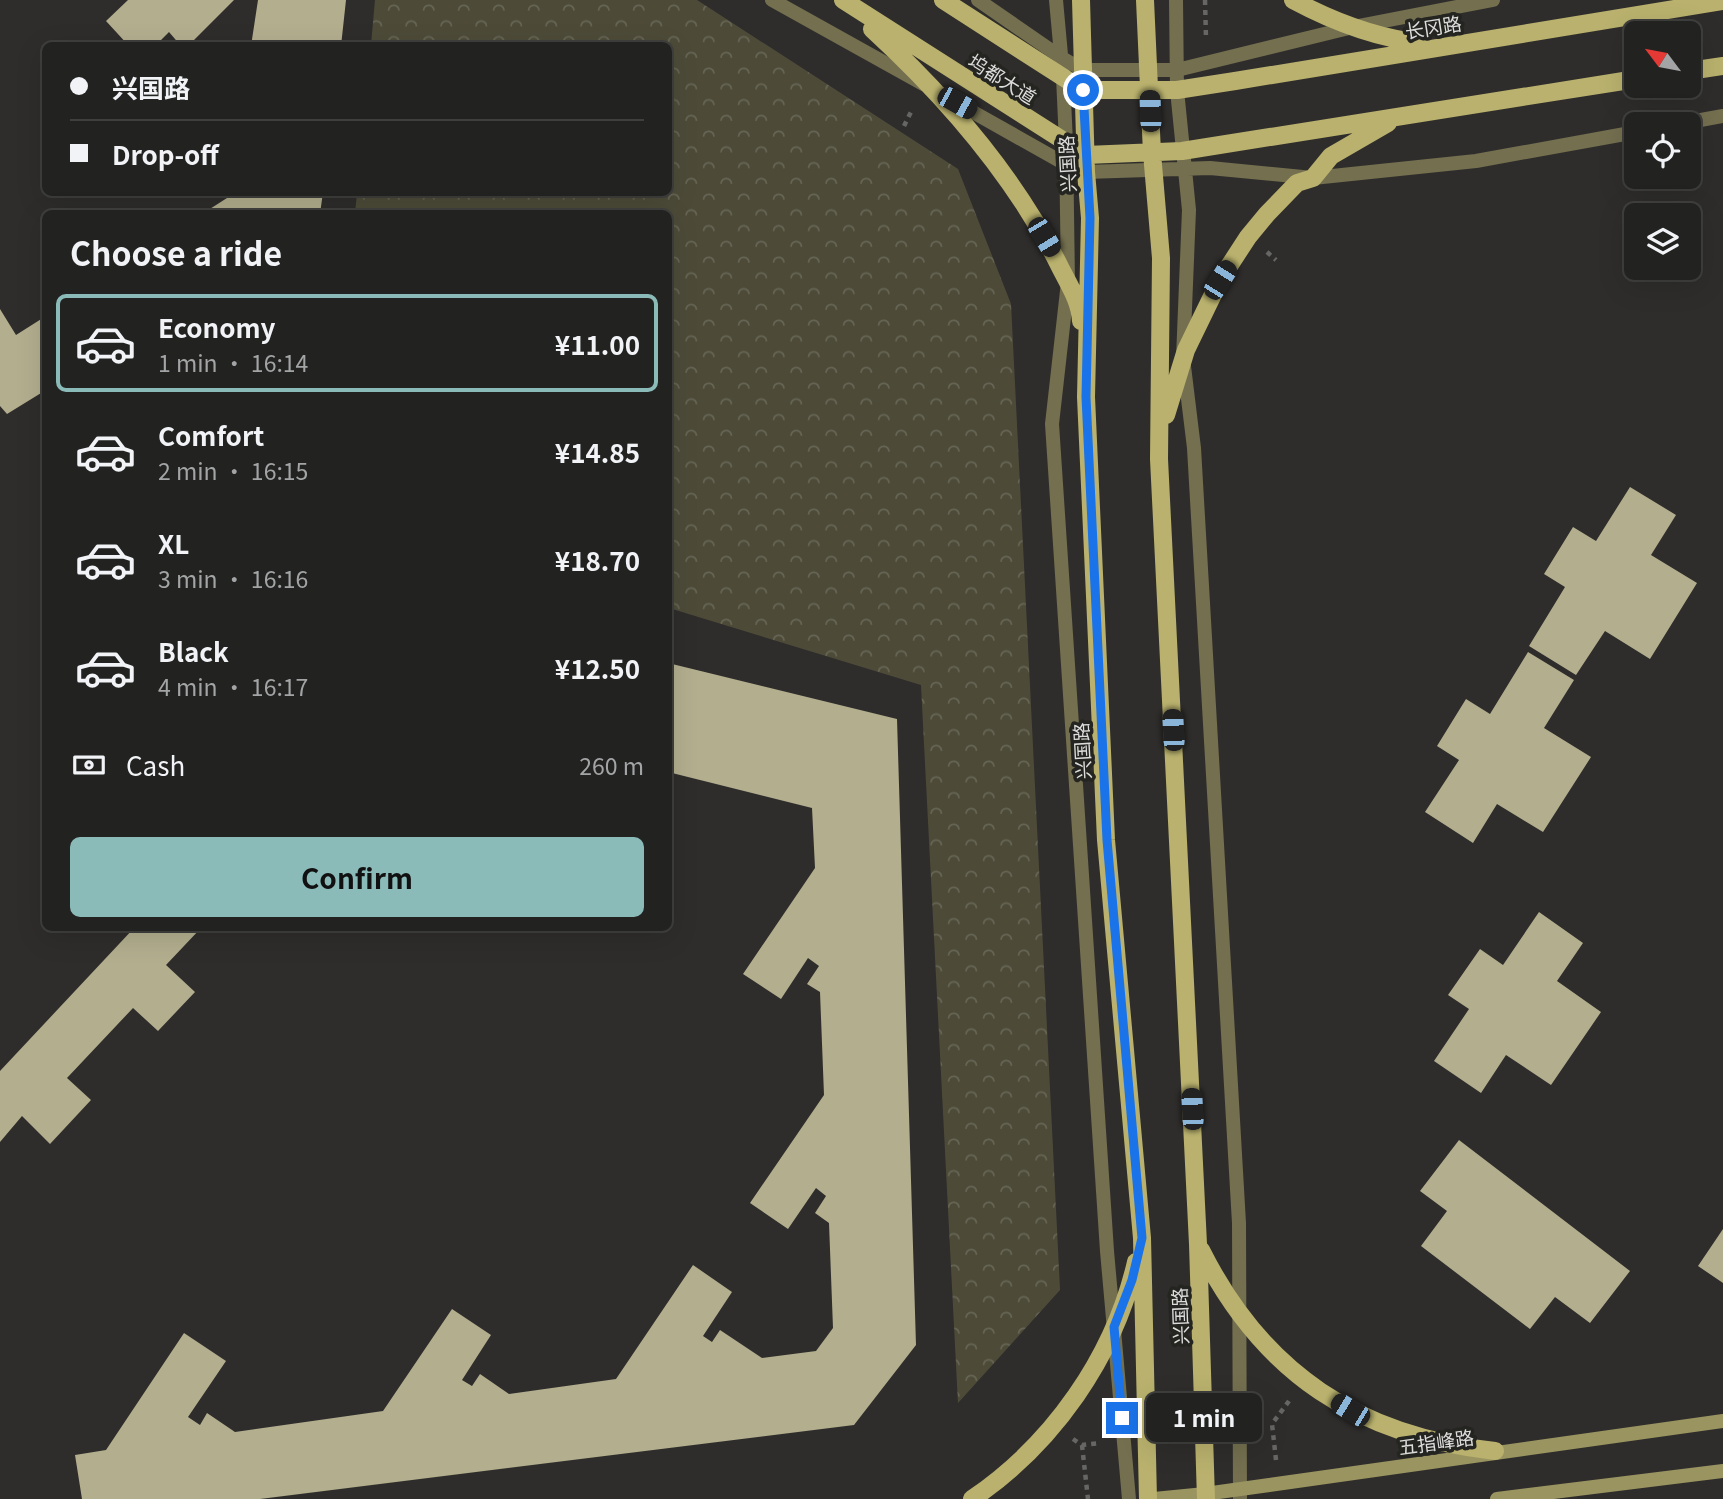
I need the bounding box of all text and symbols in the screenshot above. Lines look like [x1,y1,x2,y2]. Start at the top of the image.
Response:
street label: 长冈路 [1403,8,1463,44]
north arrow [1624,21,1701,98]
map controls [1624,21,1701,280]
street label: 坞都大道 [964,46,1042,110]
text: 兴国路 [112,68,190,105]
route start [1067,74,1099,106]
car [934,84,981,122]
car [1139,90,1162,132]
button: locate [1624,112,1701,189]
text: Drop-off [112,135,219,172]
street label: 兴国路 [1051,135,1081,193]
button: layers [1624,203,1701,280]
car [1025,214,1064,260]
text: Choose a ride [70,229,282,275]
car [1200,257,1241,303]
text: Economy [158,308,276,345]
icon: car [74,312,137,375]
text: ¥11.00 [555,325,640,362]
text: 1 min · 16:14 [158,345,308,379]
text: Comfort [158,416,264,453]
icon: car [74,420,137,483]
text: ¥14.85 [555,433,640,470]
text: 2 min · 16:15 [158,453,308,487]
text: XL [158,524,189,561]
icon: car [74,528,137,591]
text: ¥18.70 [555,541,640,578]
text: 3 min · 16:16 [158,561,308,595]
text: Black [158,632,229,669]
icon: car [74,636,137,699]
text: ¥12.50 [555,649,640,686]
text: 4 min · 16:17 [158,669,308,703]
car [1162,708,1185,752]
street label: 兴国路 [1066,722,1096,780]
icon: cash [70,746,108,784]
text: Cash [126,746,185,783]
text: 260 m [579,748,644,782]
button: Confirm [70,837,644,917]
car [1181,1087,1204,1131]
street label: 兴国路 [1165,1287,1193,1345]
car [1327,1390,1374,1430]
callout: 1 min [1146,1394,1262,1442]
text: 1 min [1173,1400,1235,1434]
route end [1106,1402,1138,1434]
street label: 五指峰路 [1396,1422,1476,1460]

